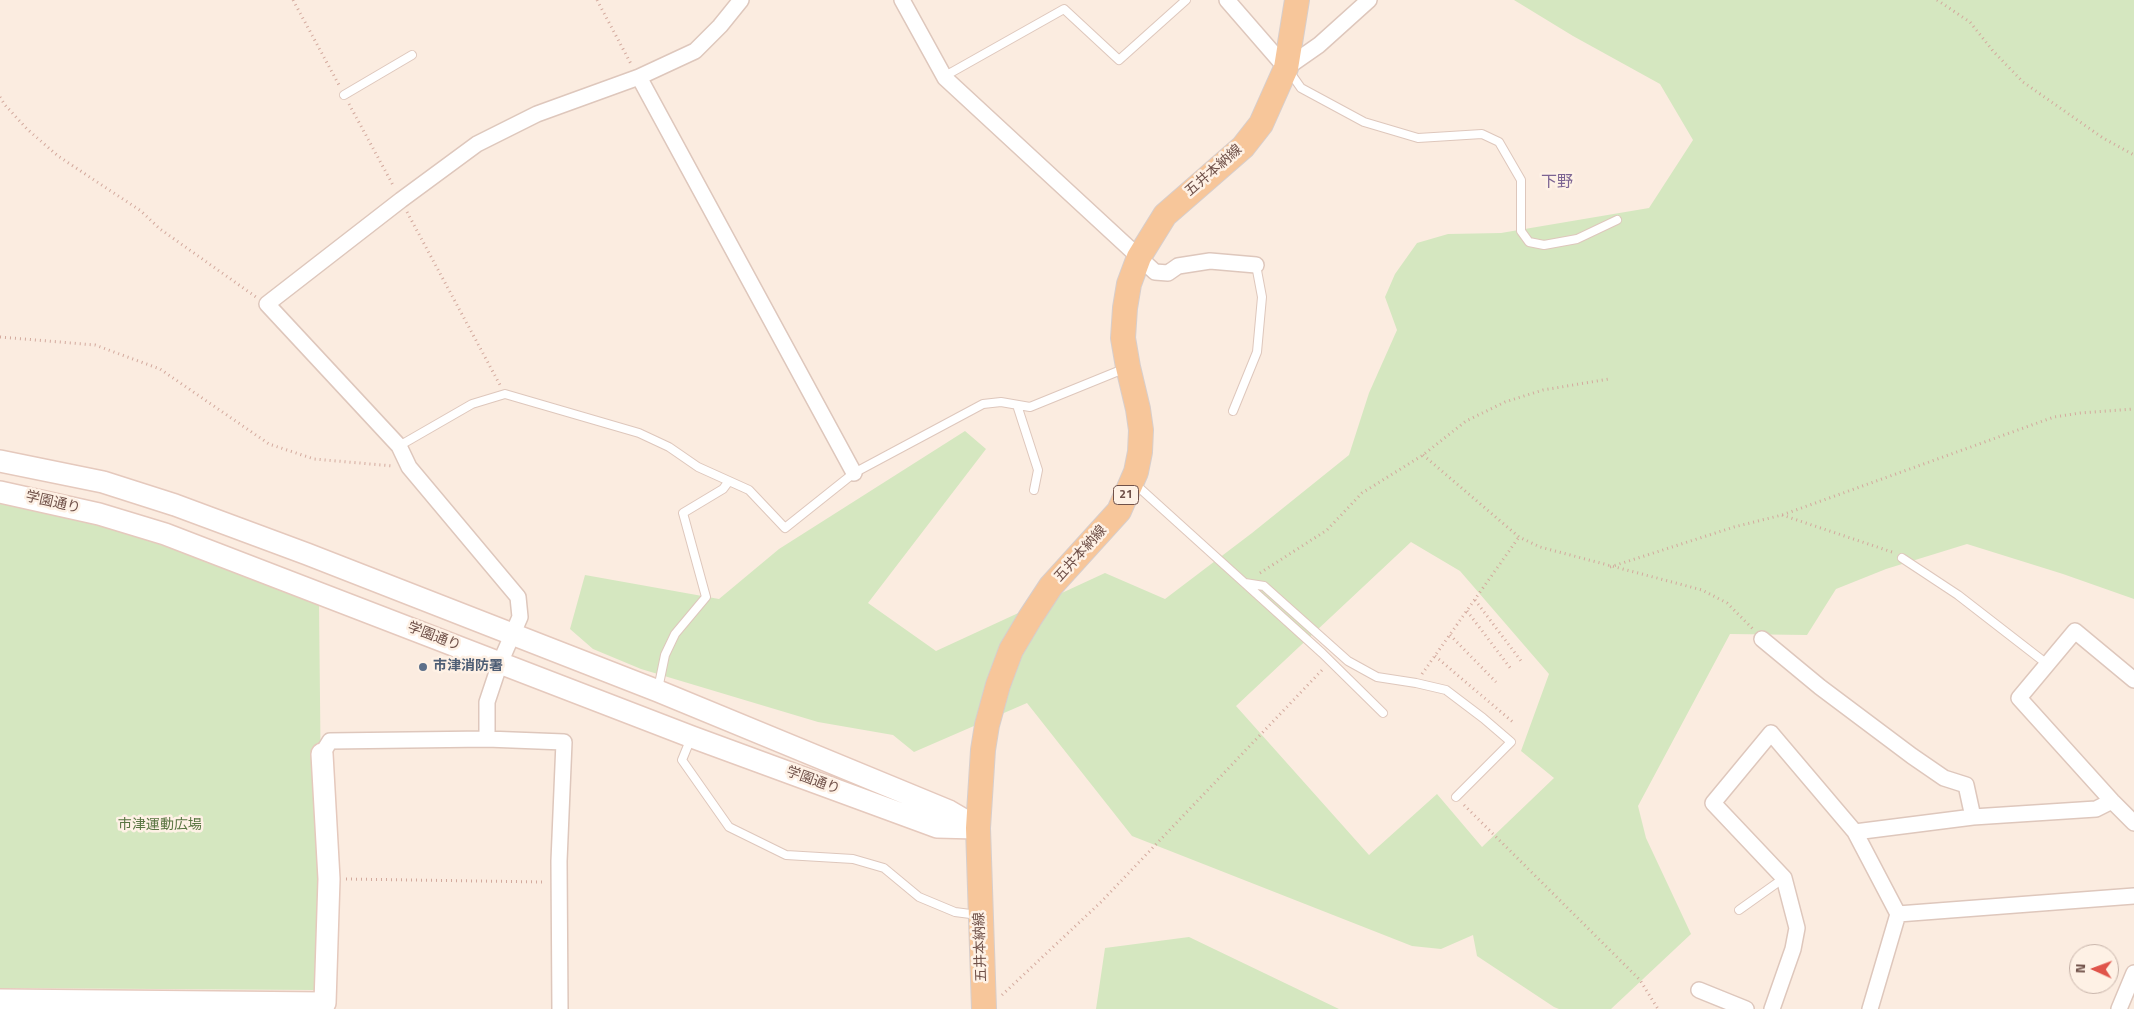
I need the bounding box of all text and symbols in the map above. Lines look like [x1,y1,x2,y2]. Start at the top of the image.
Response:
street label: 五井本納線 [1182,142,1246,200]
district label: 下野 [1541,173,1573,193]
road number: 21 [1114,486,1138,504]
street label: 学園通り [24,489,82,517]
street label: 五井本納線 [1051,522,1111,586]
street label: 学園通り [405,619,463,655]
place label: 市津消防署 [433,659,503,675]
marker: 市津消防署 [417,661,429,673]
street label: 学園通り [784,764,842,798]
park label: 市津運動広場 [118,818,202,834]
street label: 五井本納線 [971,912,991,982]
north arrow [2069,944,2119,994]
text: N [2069,963,2090,974]

